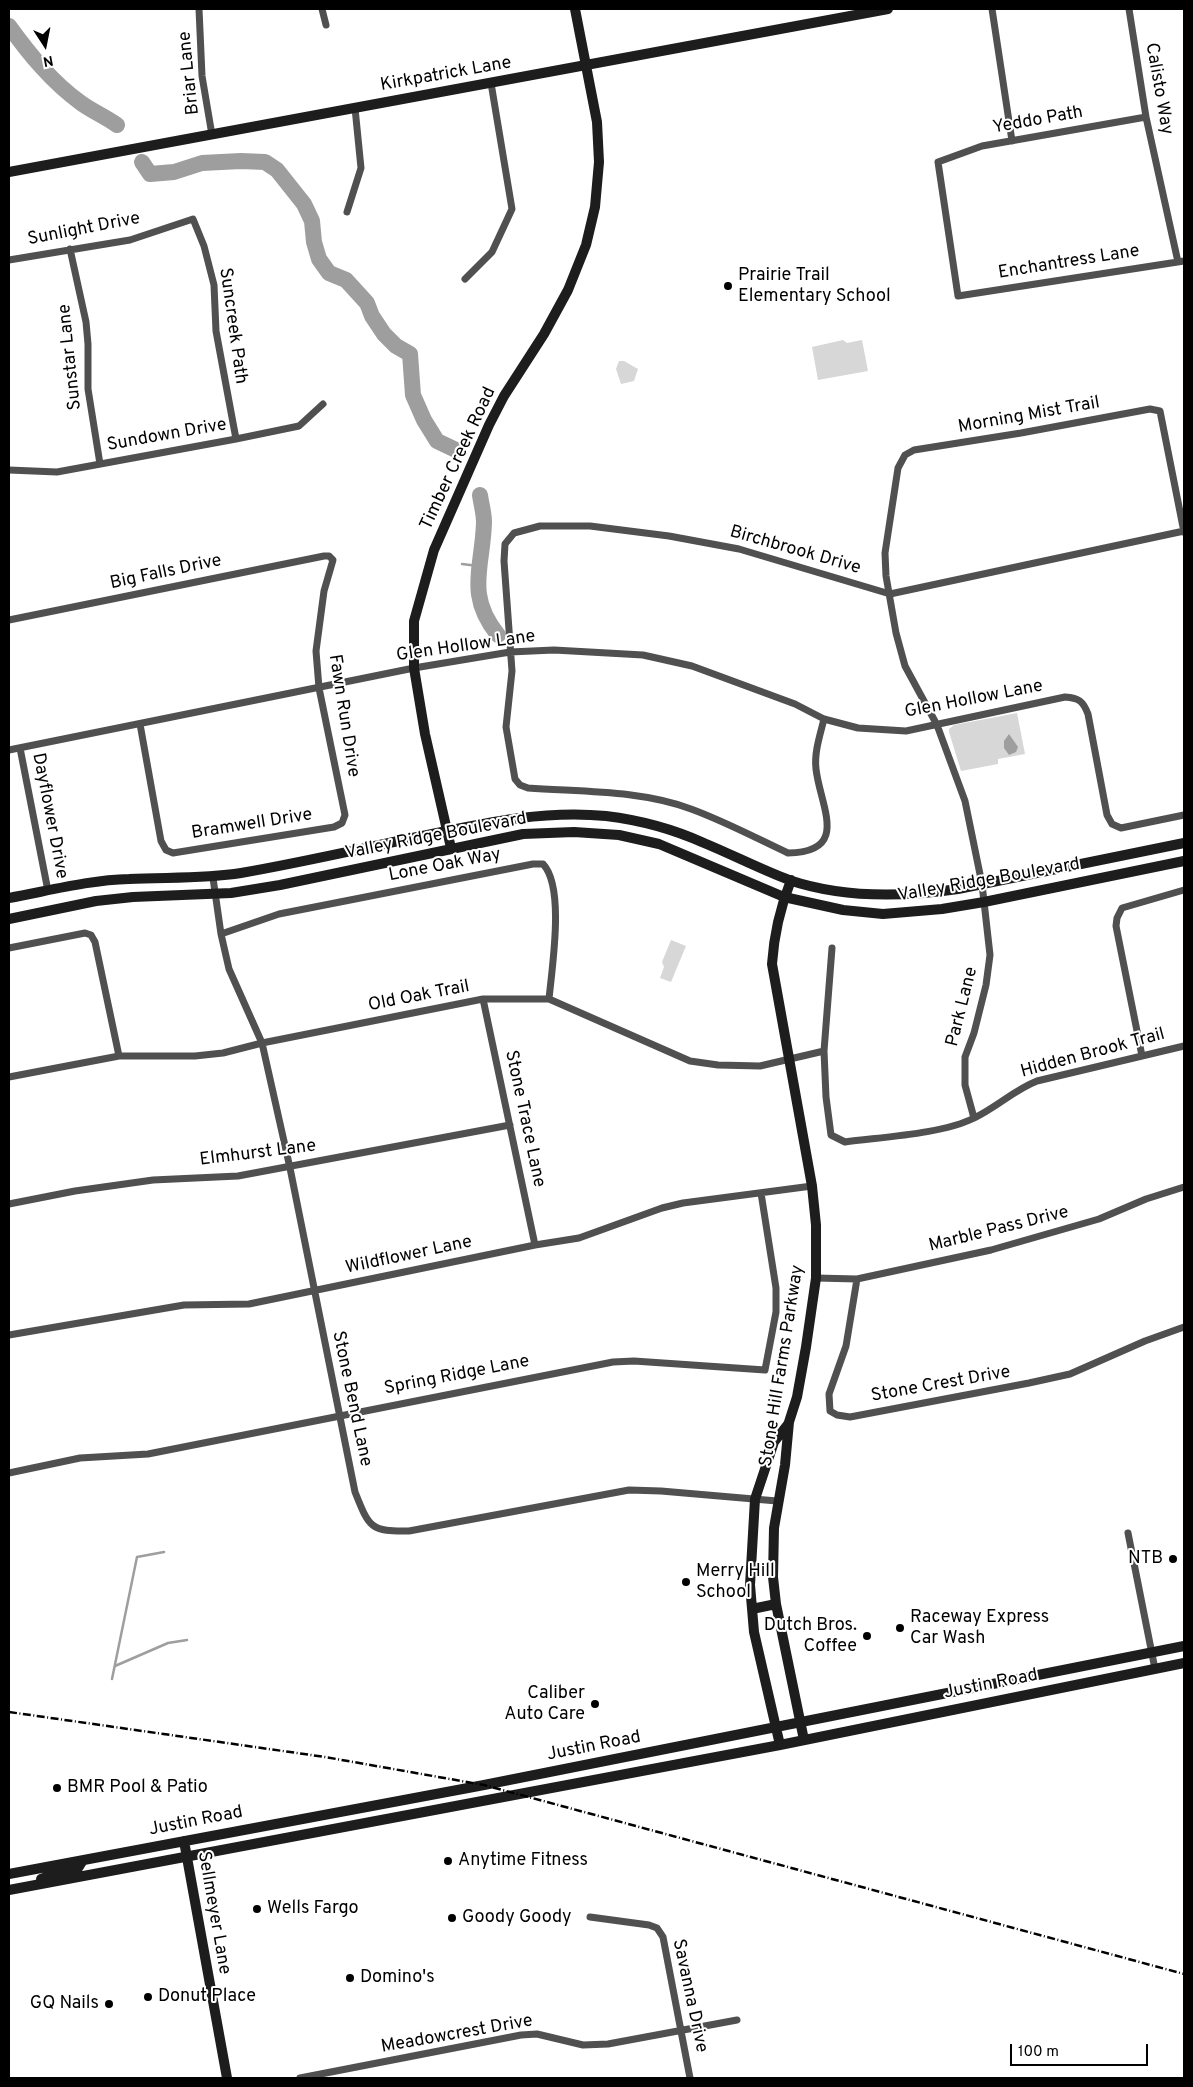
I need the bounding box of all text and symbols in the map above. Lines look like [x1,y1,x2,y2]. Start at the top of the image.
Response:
north arrow [20,20,70,70]
street label: Briar Lane [175,30,205,116]
street label: Calisto Way [1139,41,1177,137]
text: N [41,51,55,70]
street label: Kirkpatrick Lane [379,53,513,97]
street label: Yeddo Path [991,102,1085,140]
street label: Sunlight Drive [26,209,142,251]
street label: Enchantress Lane [997,241,1141,285]
place label: Prairie Trail Elementary School [738,265,891,308]
street label: Suncreek Path [213,266,251,386]
marker: Prairie Trail Elementary School [722,280,734,292]
street label: Sunstar Lane [55,303,87,411]
street label: Timber Creek Road [416,384,502,534]
street label: Morning Mist Trail [956,393,1102,439]
street label: Sundown Drive [105,415,229,457]
street label: Birchbrook Drive [727,522,863,580]
street label: Big Falls Drive [108,551,224,595]
street label: Glen Hollow Lane [395,627,537,667]
street label: Fawn Run Drive [323,653,363,779]
street label: Glen Hollow Lane [903,676,1045,724]
street label: Dayflower Drive [26,751,72,881]
street label: Bramwell Drive [190,805,314,845]
street label: Valley Ridge Boulevard [343,809,529,865]
street label: Lone Oak Way [387,845,503,887]
street label: Valley Ridge Boulevard [896,854,1082,908]
street label: Park Lane [943,965,983,1049]
street label: Old Oak Trail [367,977,471,1017]
street label: Hidden Brook Trail [1018,1024,1168,1084]
street label: Stone Trace Lane [499,1048,549,1190]
street label: Elmhurst Lane [199,1136,317,1172]
street label: Marble Pass Drive [927,1202,1071,1258]
street label: Wildflower Lane [344,1232,474,1280]
street label: Stone Hill Farms Parkway [756,1264,810,1468]
street label: Stone Bend Lane [326,1329,376,1469]
street label: Spring Ridge Lane [383,1351,531,1401]
street label: Stone Crest Drive [870,1362,1012,1408]
place label: NTB [1128,1548,1163,1570]
marker: NTB [1167,1553,1179,1565]
place label: Merry Hill School [696,1561,775,1604]
marker: Merry Hill School [680,1576,692,1588]
place label: Raceway Express Car Wash [910,1607,1049,1650]
place label: Dutch Bros. Coffee [764,1615,857,1658]
marker: Raceway Express Car Wash [894,1622,906,1634]
marker: Dutch Bros. Coffee [861,1630,873,1642]
street label: Justin Road [942,1665,1040,1705]
place label: Caliber Auto Care [504,1683,585,1726]
marker: Caliber Auto Care [589,1698,601,1710]
street label: Justin Road [545,1727,643,1767]
place label: BMR Pool & Patio [67,1777,208,1799]
marker: BMR Pool & Patio [51,1782,63,1794]
street label: Justin Road [147,1802,245,1842]
street label: Sellmeyer Lane [192,1850,234,1976]
place label: Anytime Fitness [458,1850,588,1872]
marker: Anytime Fitness [442,1855,454,1867]
place label: Wells Fargo [267,1898,359,1920]
marker: Wells Fargo [251,1903,263,1915]
place label: Goody Goody [462,1907,572,1929]
marker: Goody Goody [446,1912,458,1924]
street label: Savanna Drive [666,1937,712,2055]
place label: Domino's [360,1967,435,1989]
marker: Domino's [344,1972,356,1984]
place label: Donut Place [158,1986,256,2008]
marker: Donut Place [142,1991,154,2003]
place label: GQ Nails [30,1993,99,2015]
marker: GQ Nails [103,1998,115,2010]
street label: Meadowcrest Drive [380,2011,534,2059]
scale bar [1013,2034,1150,2066]
text: 100 m [1018,2043,1059,2062]

